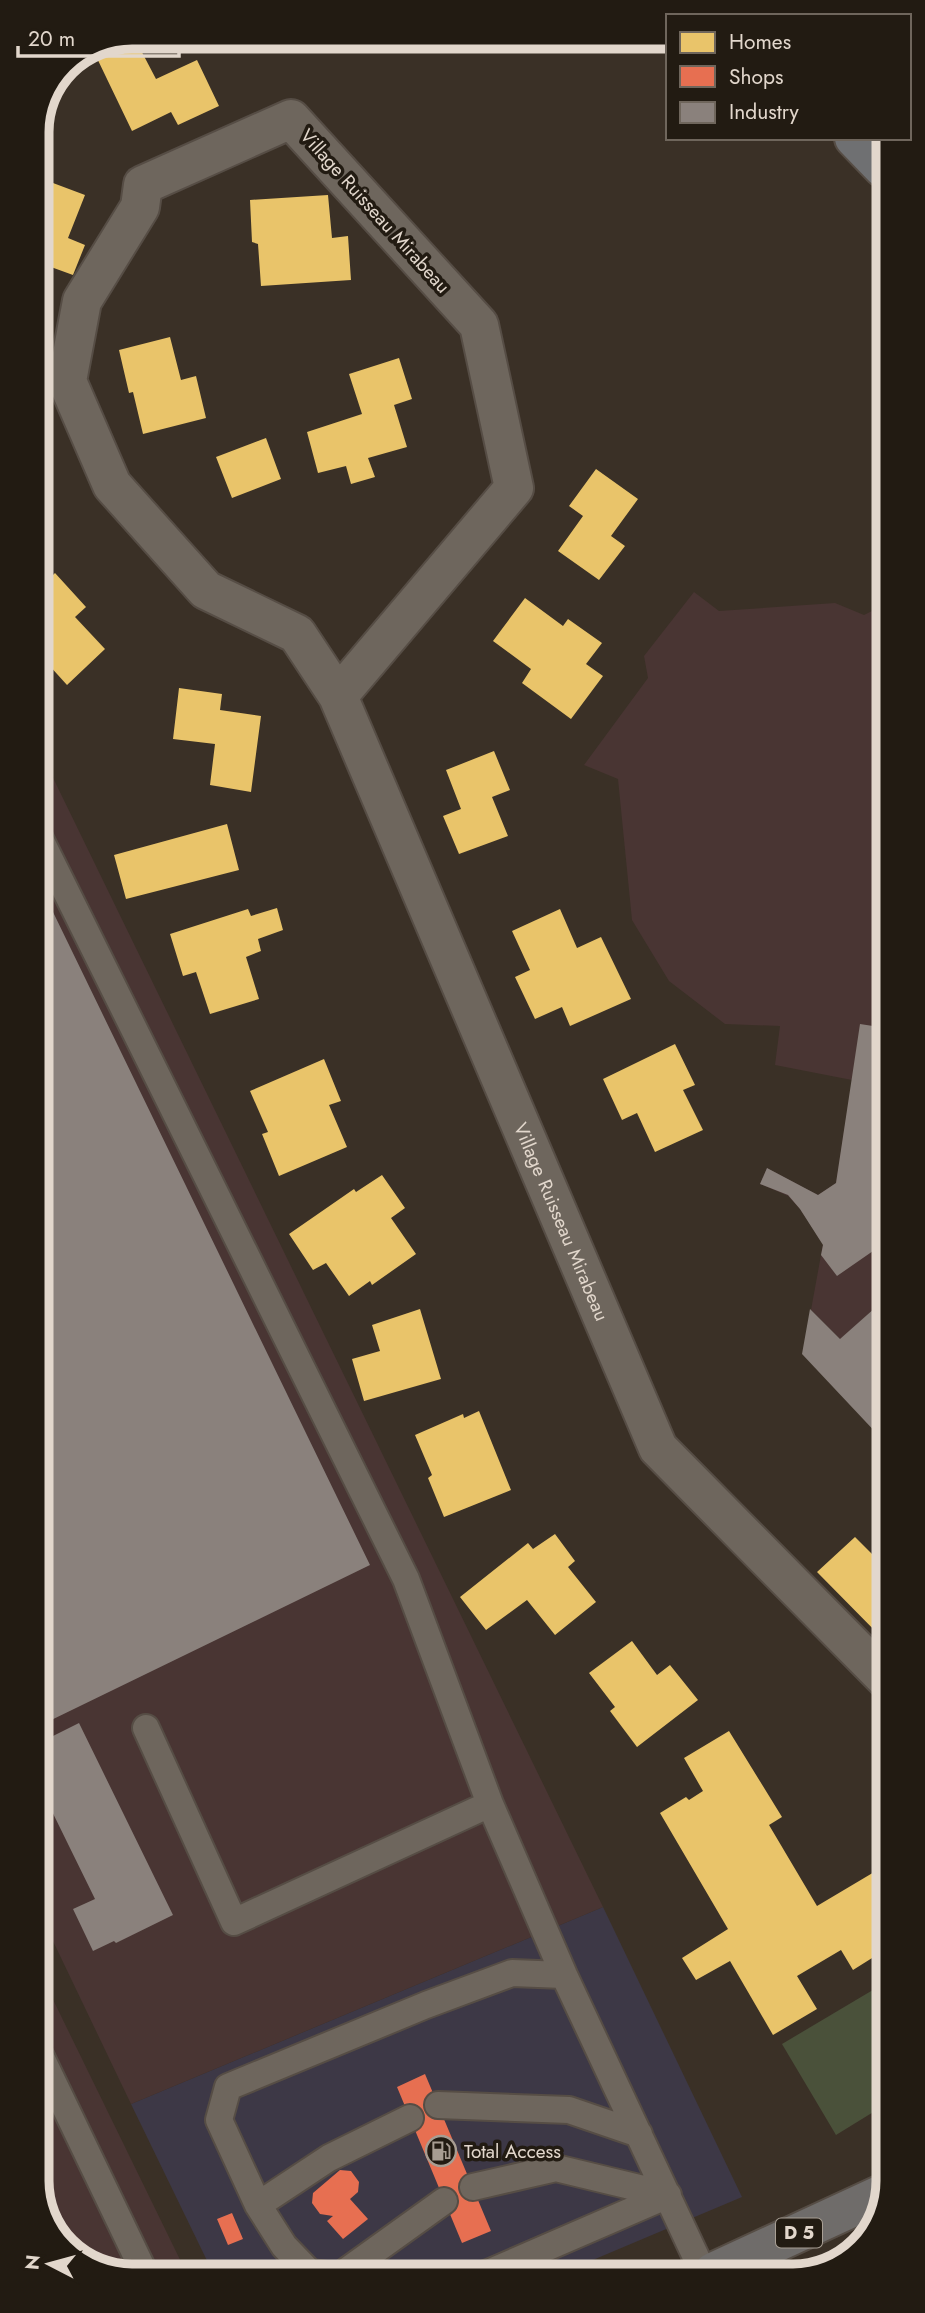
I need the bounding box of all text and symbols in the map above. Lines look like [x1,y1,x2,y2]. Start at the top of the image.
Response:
scale bar [18,14,178,58]
legend [666,14,911,140]
text: 20 m [28,24,75,54]
text: Homes [729,27,791,57]
text: Shops [729,62,783,92]
text: Industry [729,97,800,127]
street label: Village Ruisseau Mirabeau [294,123,456,299]
street label: Village Ruisseau Mirabeau [508,1118,616,1325]
fuel station icon: Total Access [424,2134,458,2168]
place label: Total Access [464,2138,561,2165]
road number: D 5 [776,2218,822,2248]
north arrow [14,2229,84,2299]
text: N [18,2253,47,2271]

